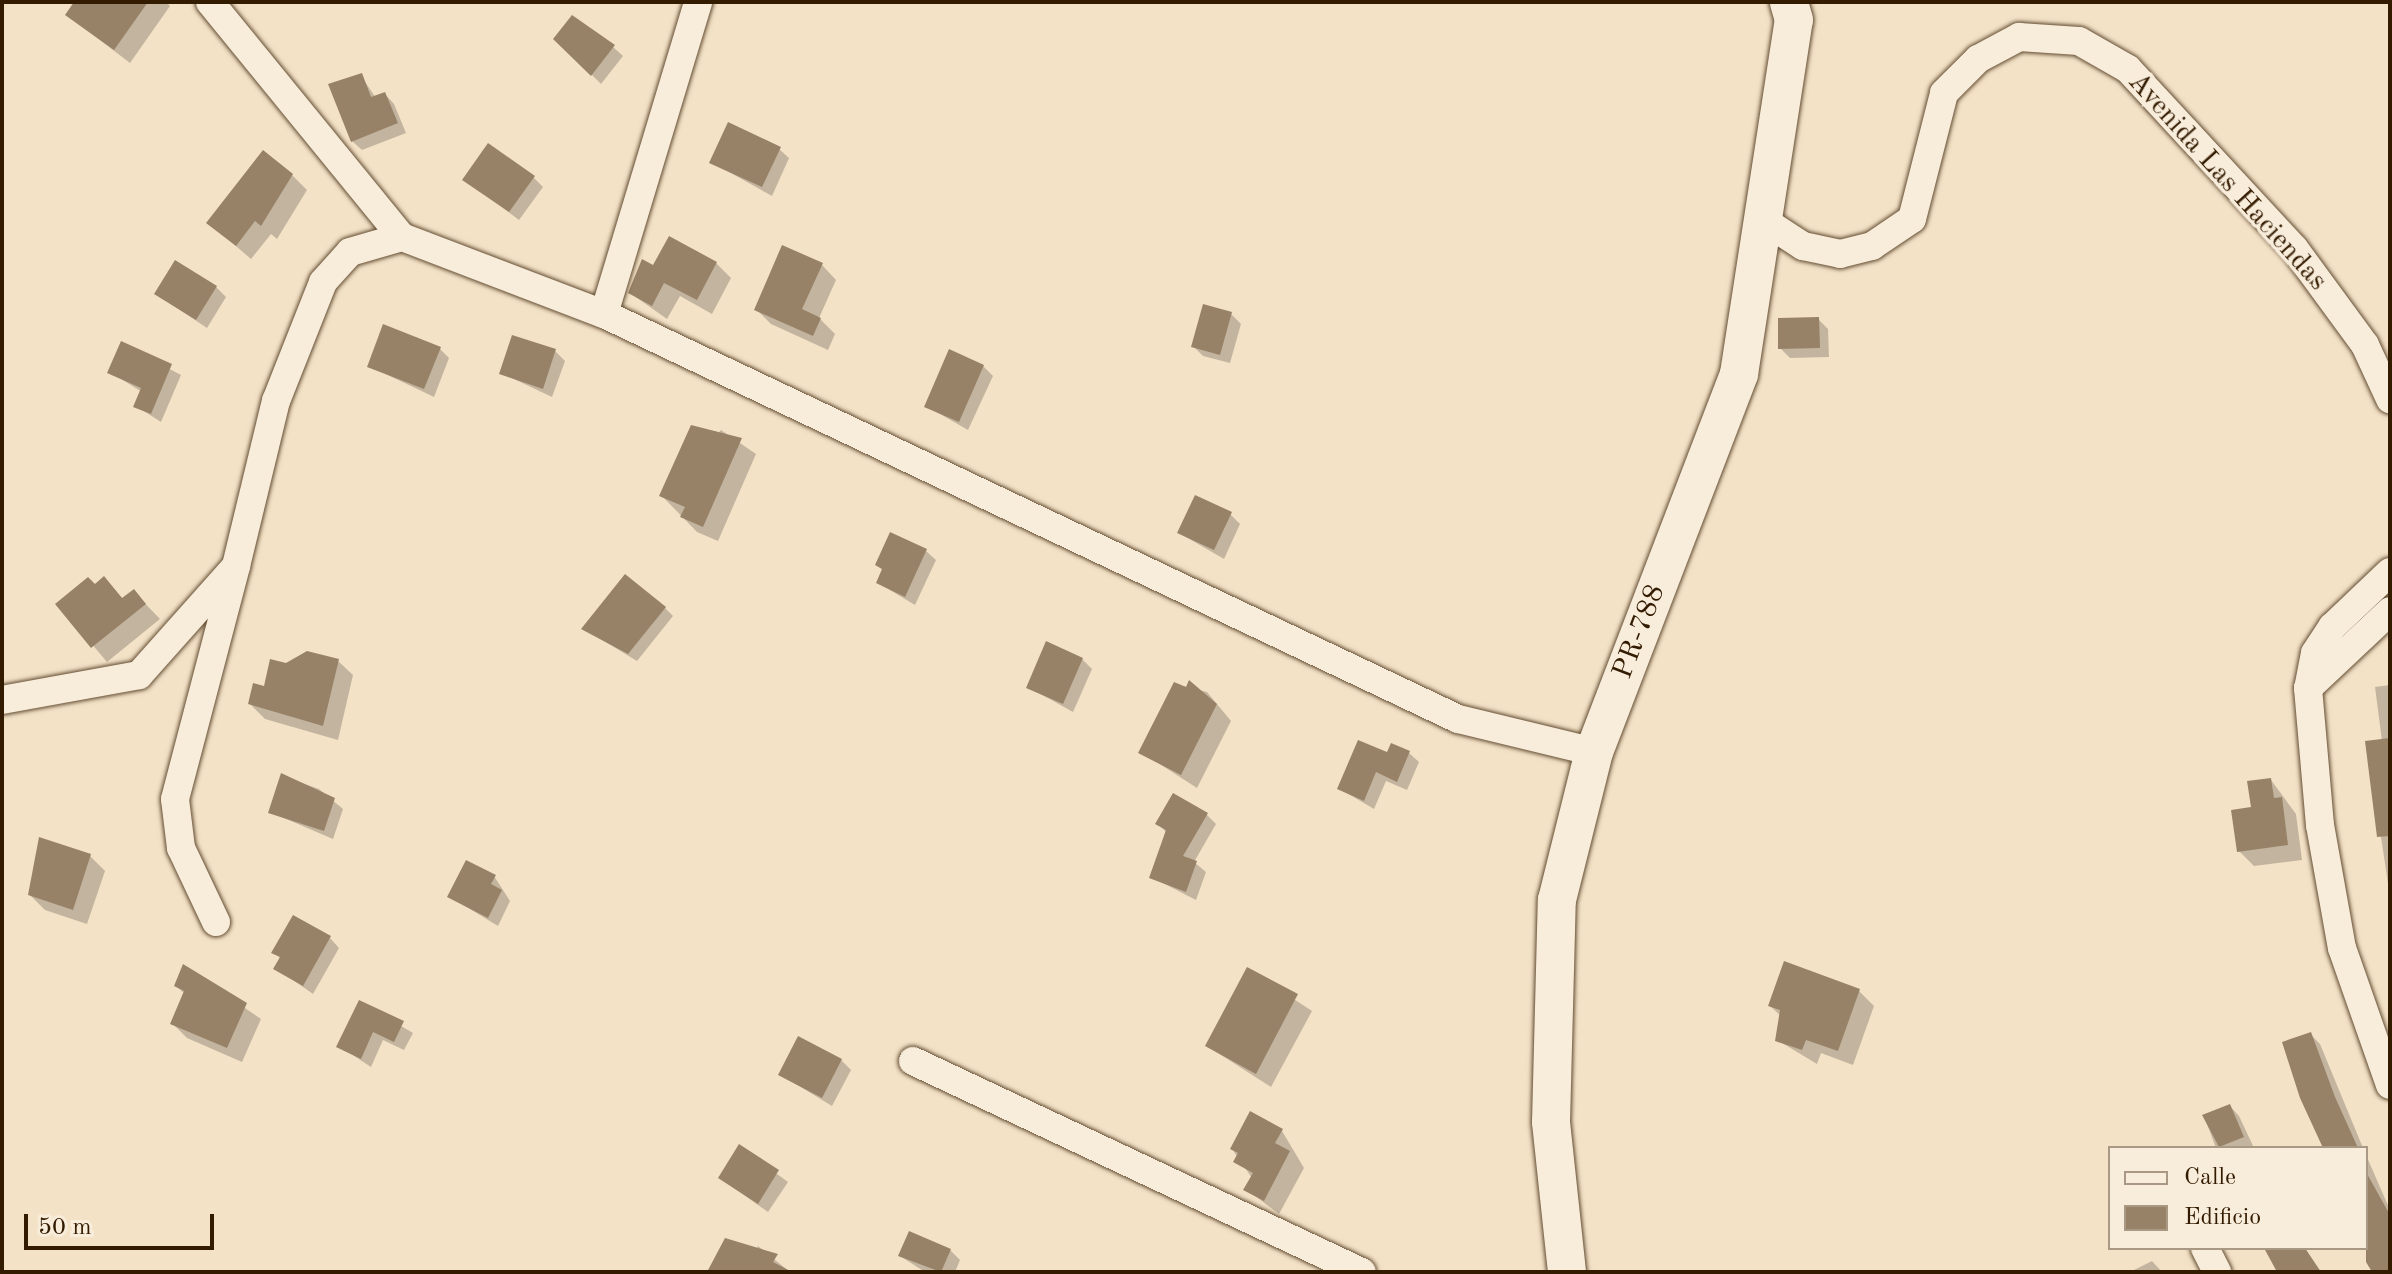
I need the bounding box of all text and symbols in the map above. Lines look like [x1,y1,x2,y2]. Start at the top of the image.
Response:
street label: Avenida Las Haciendas [2120,66,2334,298]
street label: PR-788 [1607,580,1673,684]
legend [2108,1146,2368,1250]
text: Calle [2184,1166,2236,1190]
scale bar [28,1198,218,1248]
text: Edificio [2184,1206,2261,1230]
text: 50 m [38,1216,92,1240]

